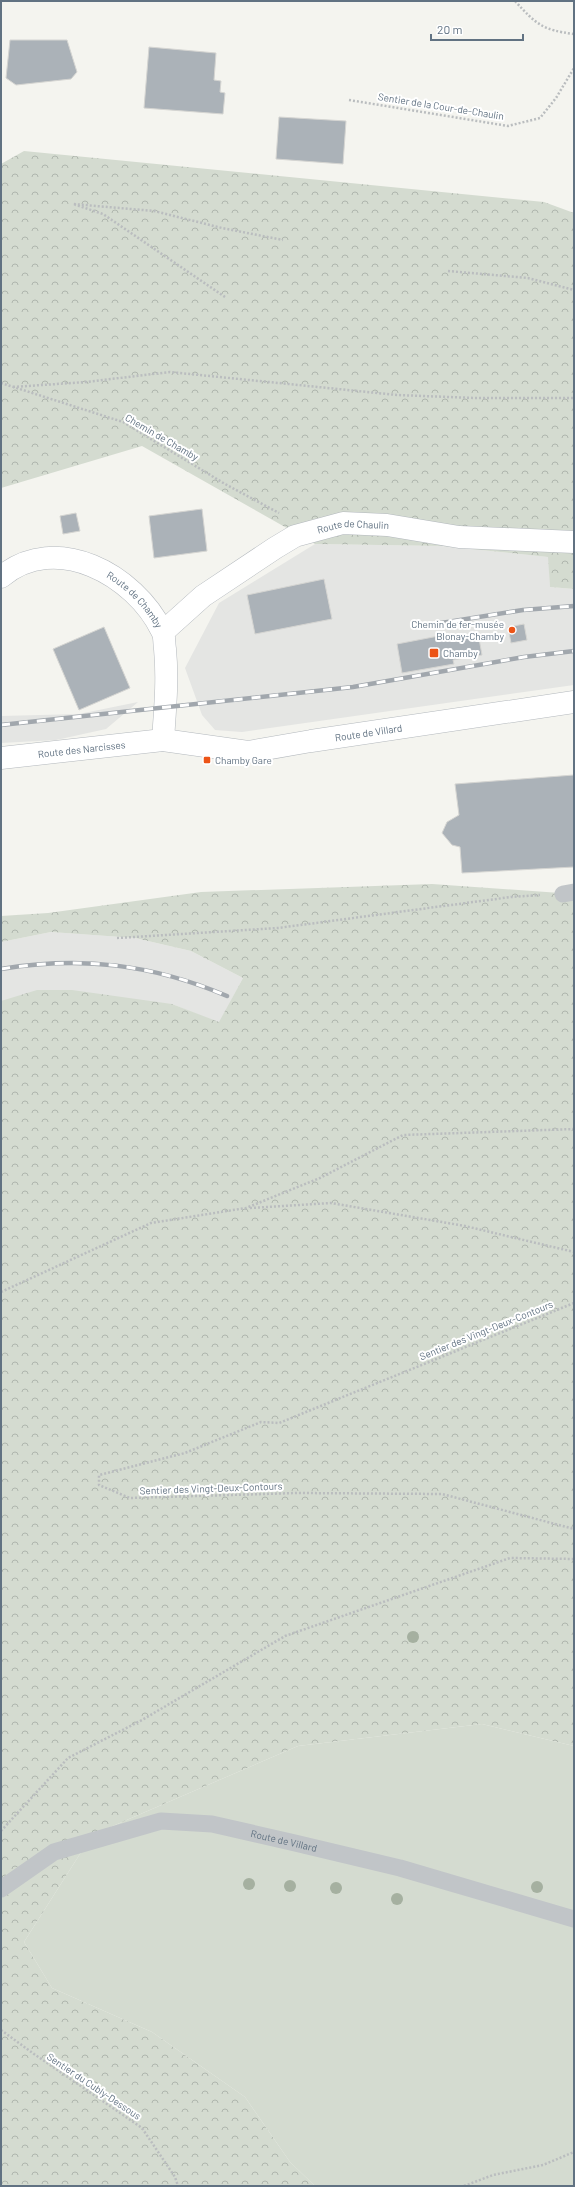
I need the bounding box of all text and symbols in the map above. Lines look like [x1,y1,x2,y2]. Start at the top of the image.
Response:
scale bar [431,16,523,42]
text: 20 m [437,22,463,36]
street label: Sentier de la Cour-de-Chaulin [377,90,505,122]
street label: Chemin de Chamby [123,411,201,463]
street label: Route de Chaulin [316,517,389,536]
street label: Route de Chamby [105,568,165,630]
place label: Chemin de fer-musée Blonay-Chamby [411,618,504,642]
marker: Chemin de fer-musée Blonay-Chamby [507,625,517,635]
marker: Chamby [428,647,440,659]
place label: Chamby [443,647,478,659]
street label: Route de Villard [334,722,403,743]
street label: Route des Narcisses [37,738,126,760]
place label: Chamby Gare [215,754,272,766]
marker: Chamby Gare [202,755,212,765]
street label: Sentier des Vingt-Deux-Contours [418,1298,555,1362]
street label: Sentier des Vingt-Deux-Contours [139,1480,283,1496]
street label: Route de Villard [250,1827,318,1854]
street label: Sentier du Cubly-Dessous [45,2050,143,2122]

